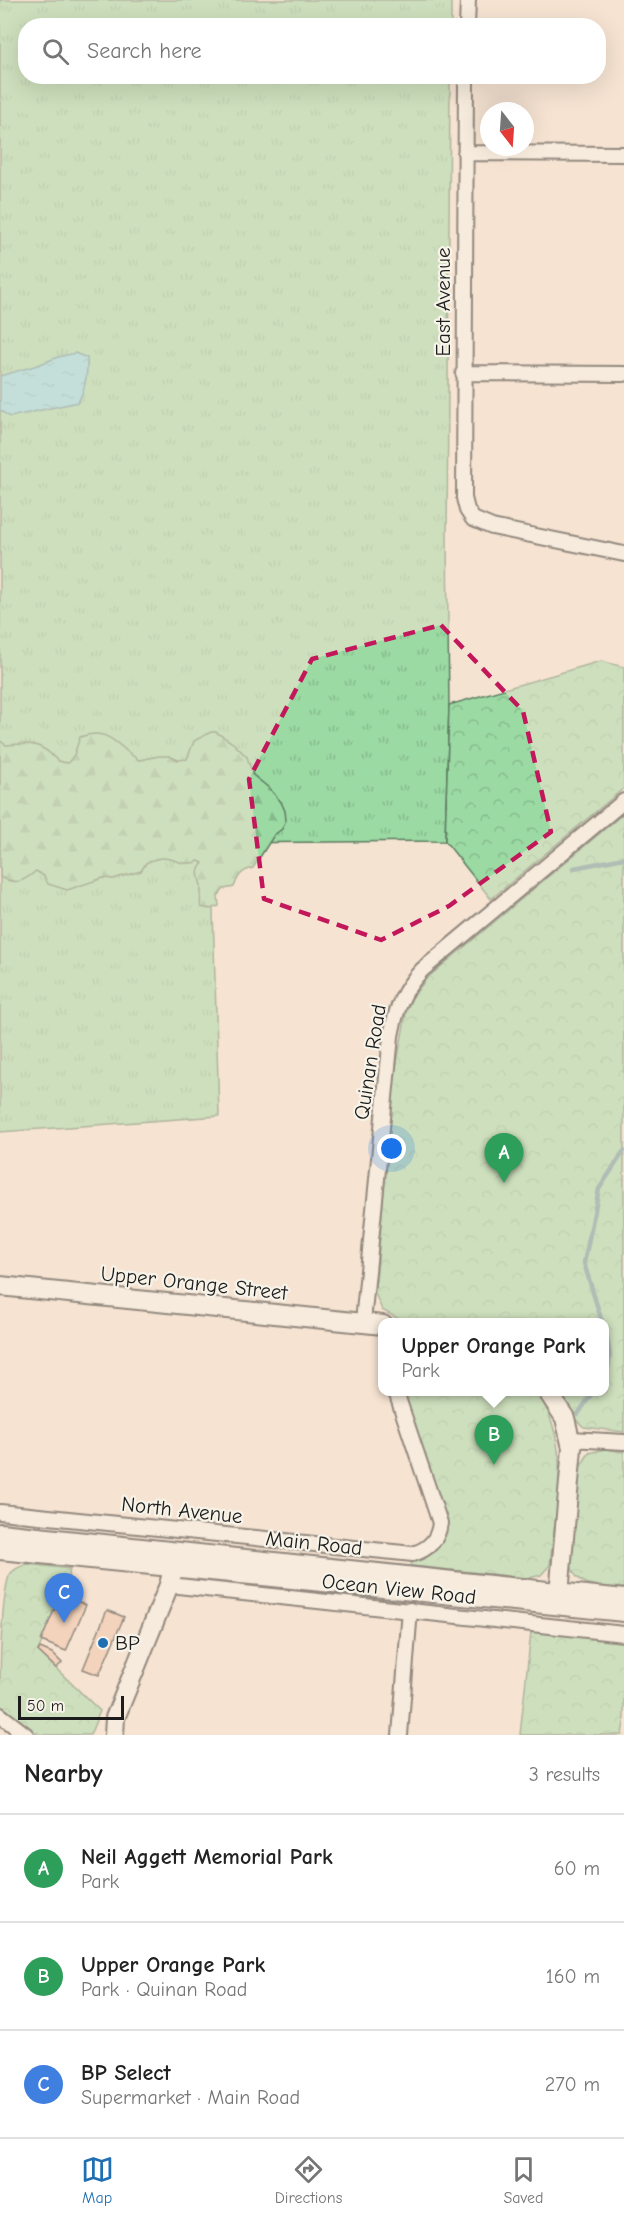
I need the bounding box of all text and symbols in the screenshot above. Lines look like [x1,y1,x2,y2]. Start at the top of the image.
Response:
search box [18,18,606,84]
icon: search [39,35,72,68]
text: Search here [87,38,202,64]
north arrow [480,102,534,156]
street label: East Avenue [431,247,455,357]
street label: Quinan Road [349,1002,391,1122]
your location [377,1134,406,1163]
pin: A [484,1134,524,1183]
street label: Upper Orange Street [99,1261,290,1305]
popup [378,1318,609,1396]
text: Upper Orange Park [401,1333,586,1359]
text: Park [401,1359,440,1382]
pin: B [474,1416,514,1465]
street label: North Avenue [120,1492,244,1528]
street label: Main Road [264,1526,364,1560]
street label: Ocean View Road [321,1569,477,1609]
pin: C [44,1574,84,1623]
place label: BP [115,1631,140,1655]
marker: BP [96,1636,110,1650]
scale bar [18,1693,124,1720]
text: 50 m [27,1697,64,1715]
text: Nearby [24,1759,103,1789]
text: 3 results [529,1763,600,1786]
text: Neil Aggett Memorial Park [81,1844,333,1870]
text: A [38,1857,49,1880]
text: 60 m [554,1857,600,1880]
text: Park [81,1870,119,1893]
text: Upper Orange Park [81,1952,265,1978]
text: B [37,1965,50,1988]
text: 160 m [546,1965,600,1988]
text: Park · Quinan Road [81,1978,247,2001]
text: BP Select [81,2060,171,2086]
text: C [37,2073,50,2096]
text: 270 m [545,2073,600,2096]
text: Supermarket · Main Road [81,2086,300,2109]
tab: Map [81,2153,114,2207]
tab: Directions [275,2153,342,2207]
tab: Saved [503,2153,543,2207]

